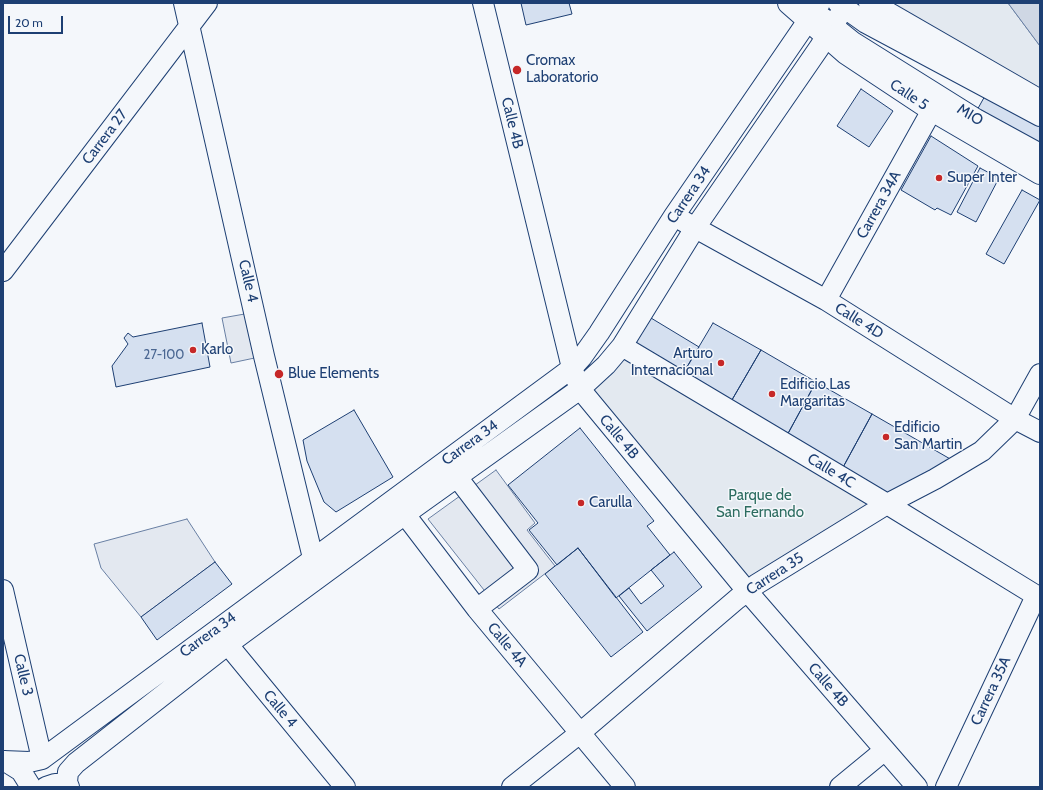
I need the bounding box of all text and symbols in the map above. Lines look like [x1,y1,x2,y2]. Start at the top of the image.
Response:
scale bar [10,8,65,34]
text: 20 m [15,15,43,30]
place label: Cromax Laboratorio [526,52,598,87]
marker: Cromax Laboratorio [511,64,523,76]
street label: Calle 5 [886,76,932,114]
street label: Calle 4B [497,96,527,150]
street label: MIO [954,100,986,130]
street label: Carrera 27 [79,106,131,168]
street label: Carrera 34 [663,163,715,227]
street label: Carrera 34A [853,168,905,242]
place label: Super Inter [947,169,1017,187]
marker: Super Inter [934,173,944,183]
street label: Calle 4 [234,258,262,304]
street label: Calle 4D [831,299,887,343]
place label: Karlo [201,341,233,359]
marker: Karlo [188,345,198,355]
place label: Arturo Internacional [631,345,713,380]
house number: 27-100 [144,347,184,363]
marker: Arturo Internacional [716,358,726,368]
place label: Blue Elements [288,365,379,383]
marker: Blue Elements [273,368,285,380]
place label: Edificio Las Margaritas [780,376,850,411]
marker: Edificio Las Margaritas [767,389,777,399]
street label: Calle 4B [595,411,643,463]
street label: Carrera 34 [438,416,502,470]
place label: Edificio San Martin [894,419,962,454]
marker: Edificio San Martin [881,432,891,442]
street label: Calle 4C [804,450,858,492]
park label: Parque de San Fernando [716,487,804,522]
place label: Carulla [589,494,632,512]
marker: Carulla [576,498,586,508]
street label: Carrera 35 [743,549,807,599]
street label: Carrera 34 [176,608,240,662]
street label: Calle 4A [483,619,531,671]
street label: Calle 3 [9,652,37,698]
street label: Carrera 35A [967,654,1015,728]
street label: Calle 4B [804,659,852,711]
street label: Calle 4 [259,687,301,731]

